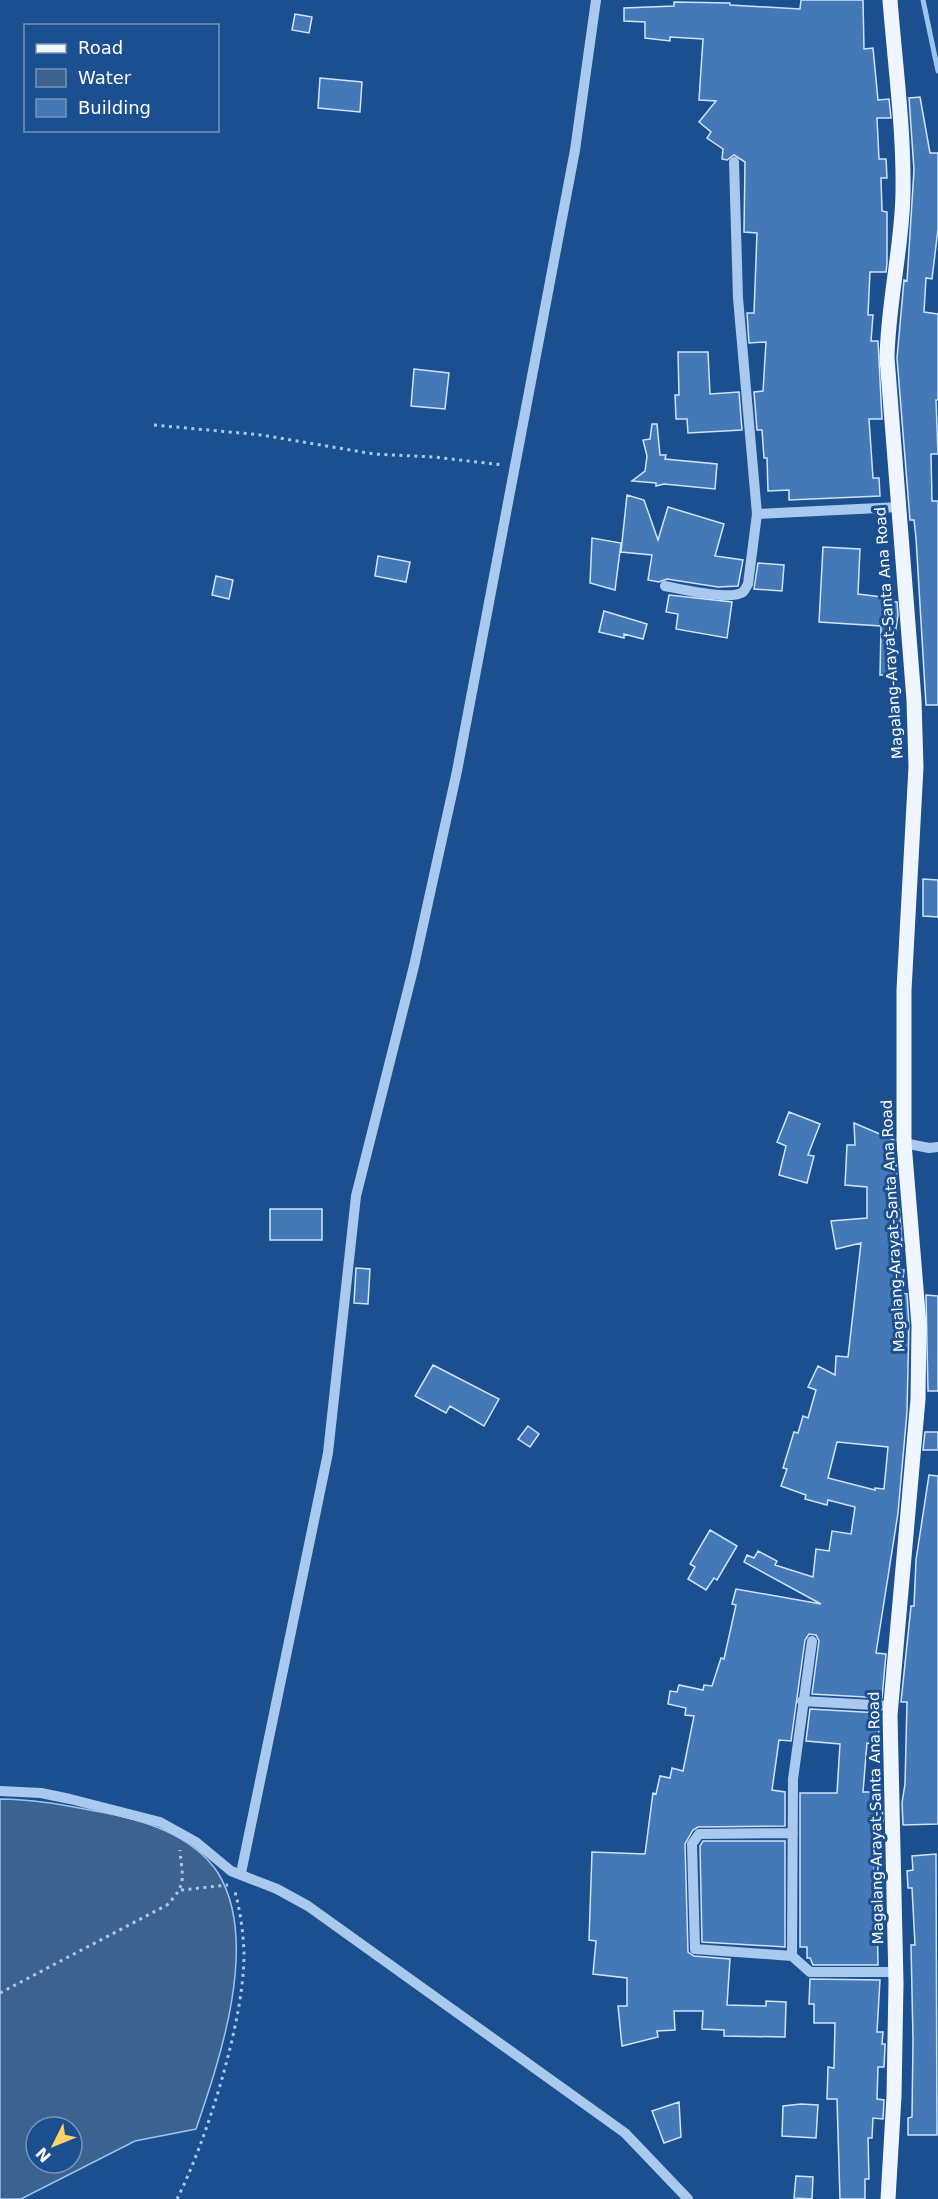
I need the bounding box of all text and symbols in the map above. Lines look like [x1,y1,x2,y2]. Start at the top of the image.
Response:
legend [24,24,219,132]
text: Road [78,37,123,58]
text: Water [78,67,132,88]
text: Building [78,97,151,118]
street label: Magalang-Arayat-Santa Ana Road [871,506,907,760]
street label: Magalang-Arayat-Santa Ana Road [877,1099,909,1353]
street label: Magalang-Arayat-Santa Ana Road [865,1691,887,1945]
north arrow [24,2115,84,2175]
text: N [32,2144,55,2166]

